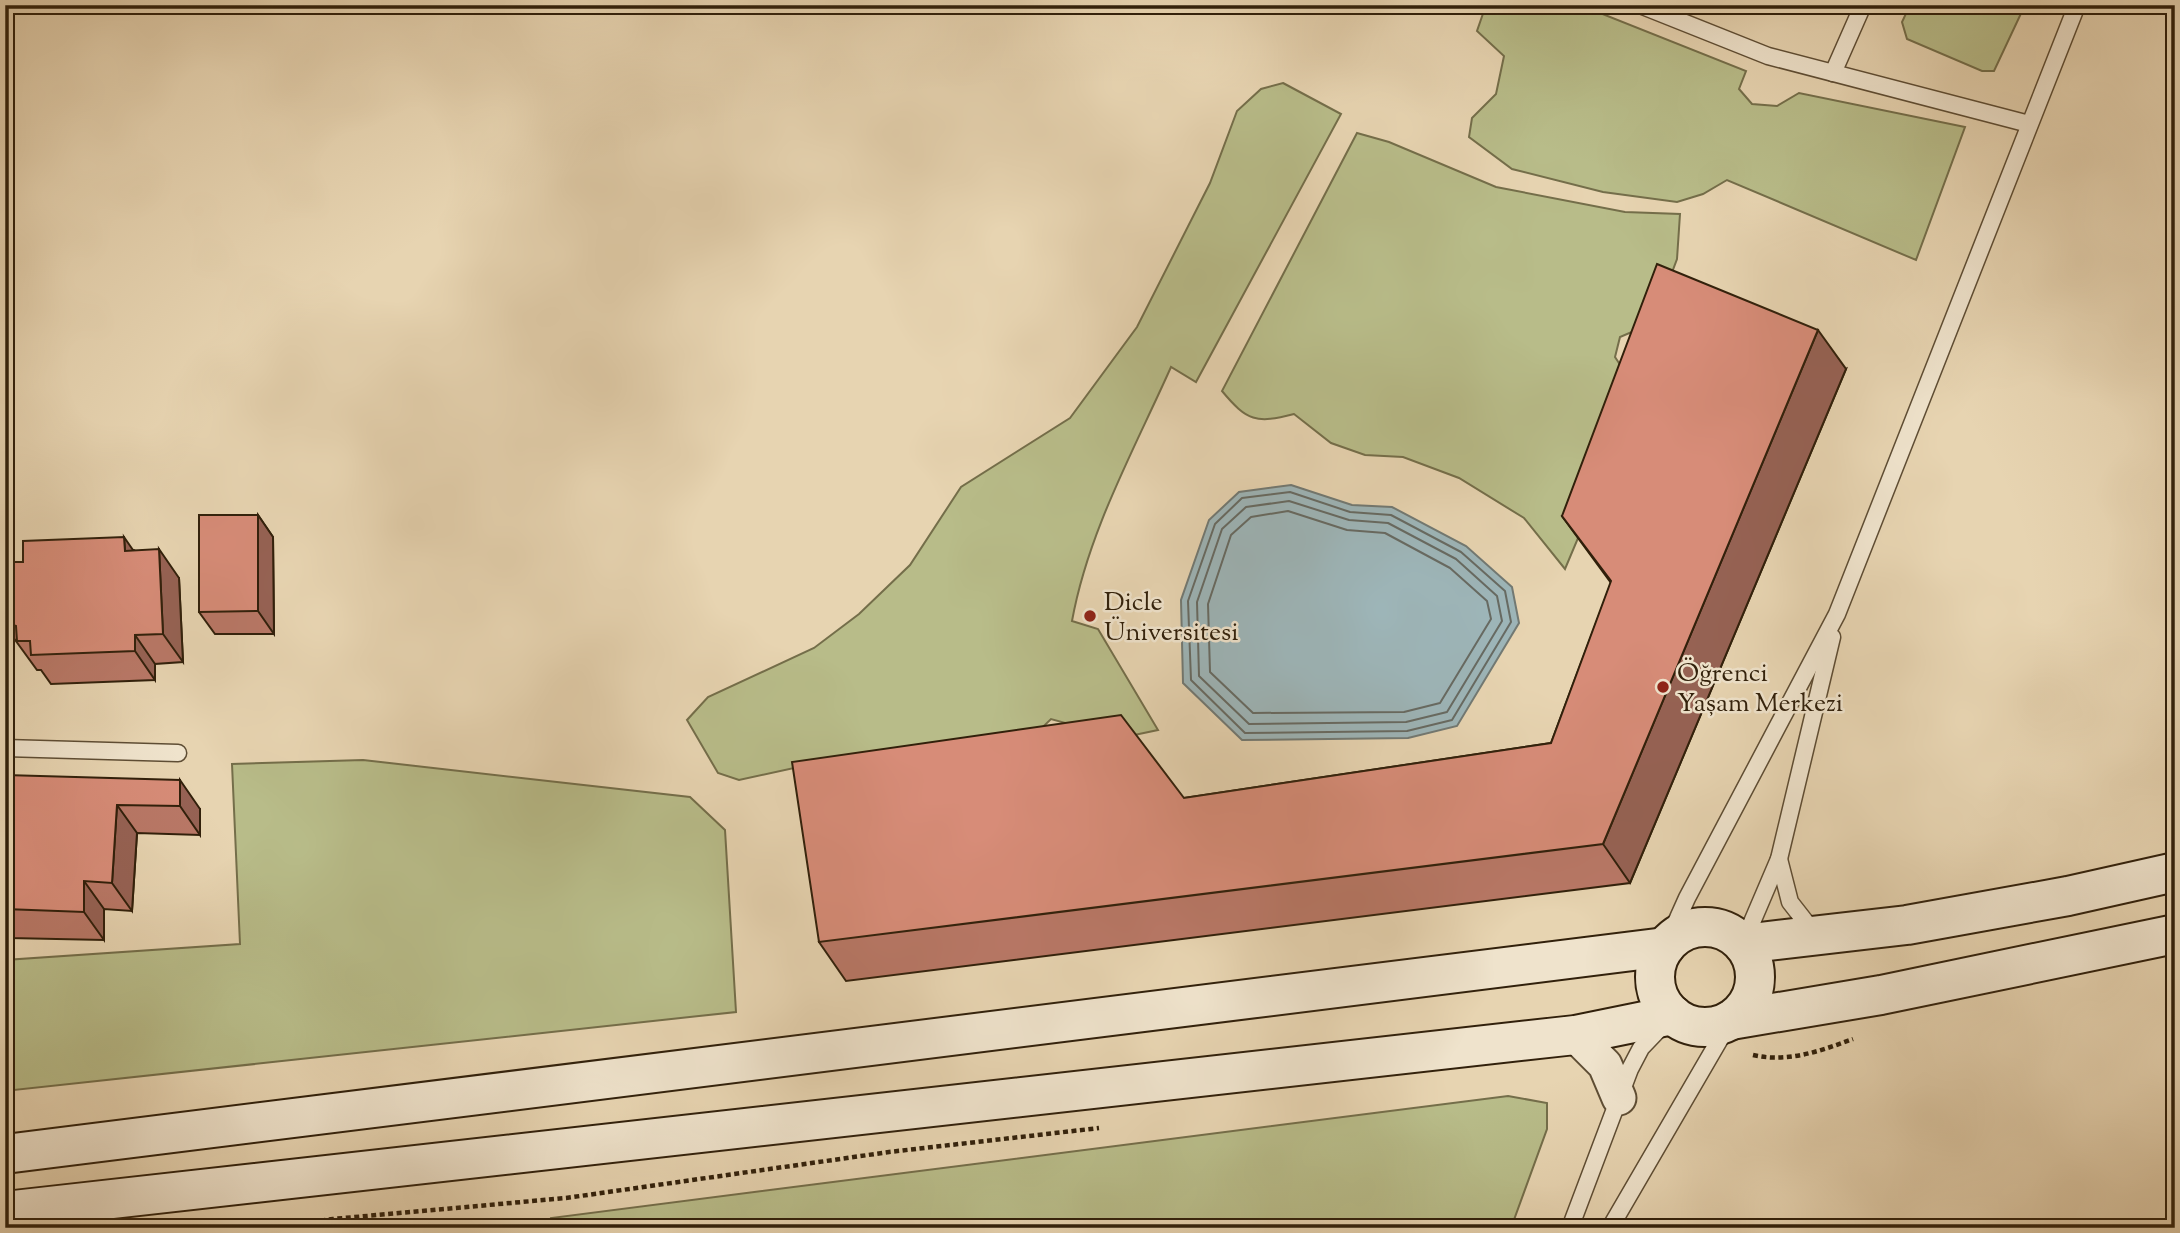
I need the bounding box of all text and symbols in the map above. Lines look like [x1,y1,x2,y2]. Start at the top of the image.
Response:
place label: Dicle Üniversitesi [1104,585,1239,652]
marker: Dicle Üniversitesi [1082,608,1098,624]
place label: Öğrenci Yaşam Merkezi [1677,656,1843,723]
marker: Öğrenci Yaşam Merkezi [1655,679,1671,695]

